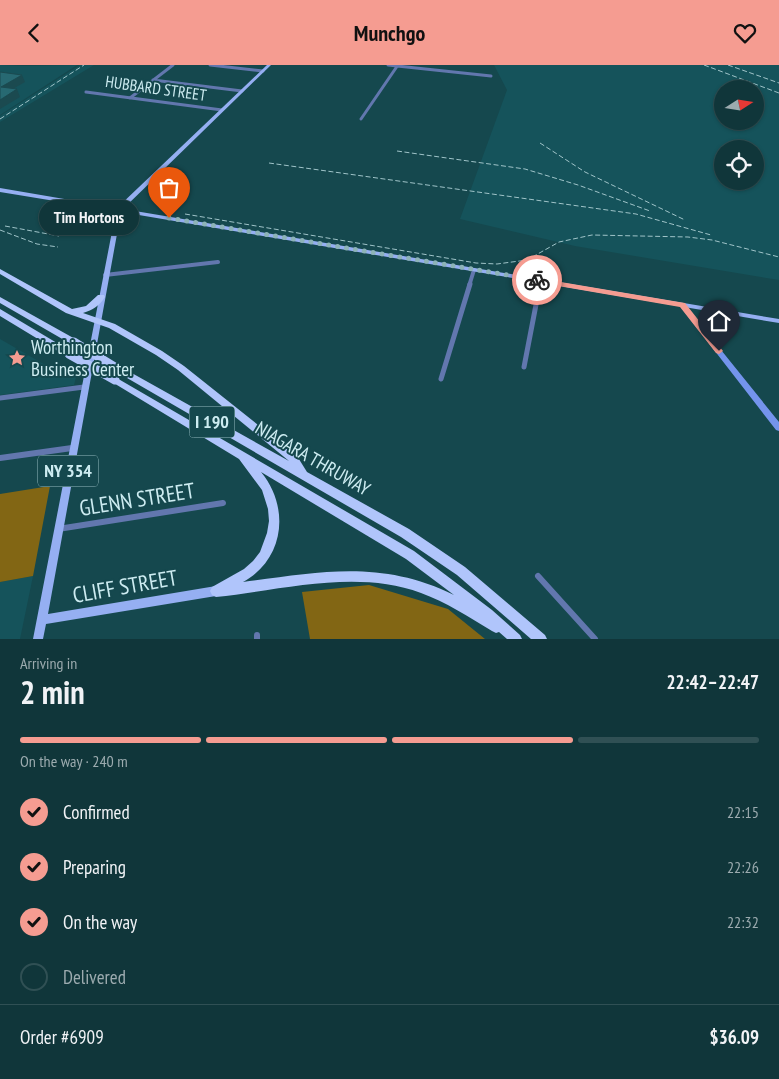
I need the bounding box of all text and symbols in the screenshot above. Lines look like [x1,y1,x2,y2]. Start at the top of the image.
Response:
icon: back [20,19,48,47]
text: Munchgo [354,19,425,47]
icon: heart [731,19,759,47]
street label: HUBBARD STREET [104,71,208,105]
north arrow [714,80,764,130]
map controls [714,80,764,190]
button: locate [714,140,764,190]
pin [148,167,190,218]
icon: bag [155,174,183,202]
callout: Tim Hortons [39,201,139,235]
text: Tim Hortons [54,207,124,227]
courier [512,255,562,305]
icon: bike [523,266,551,294]
pin [698,300,740,351]
icon: home [705,307,733,335]
place label: Worthington Business Center [31,335,135,381]
place icon: Worthington Business Center [7,348,27,368]
road number: I 190 [190,407,234,437]
street label: NIAGARA THRUWAY [251,415,375,501]
road number: NY 354 [38,456,98,487]
street label: GLENN STREET [77,476,197,522]
street label: CLIFF STREET [71,563,180,609]
text: Arriving in [20,653,77,673]
text: 22:42–22:47 [666,670,759,694]
text: 2 min [20,671,85,713]
text: On the way · 240 m [20,751,128,771]
icon: check [20,798,48,826]
text: Confirmed [63,800,130,824]
text: 22:15 [727,802,759,822]
icon: check [20,853,48,881]
text: Preparing [63,855,126,879]
text: 22:26 [727,857,759,877]
icon: check [20,908,48,936]
text: On the way [63,910,137,934]
text: 22:32 [727,912,759,932]
text: Delivered [63,965,126,989]
text: Order #6909 [20,1025,104,1049]
text: $36.09 [710,1025,759,1049]

